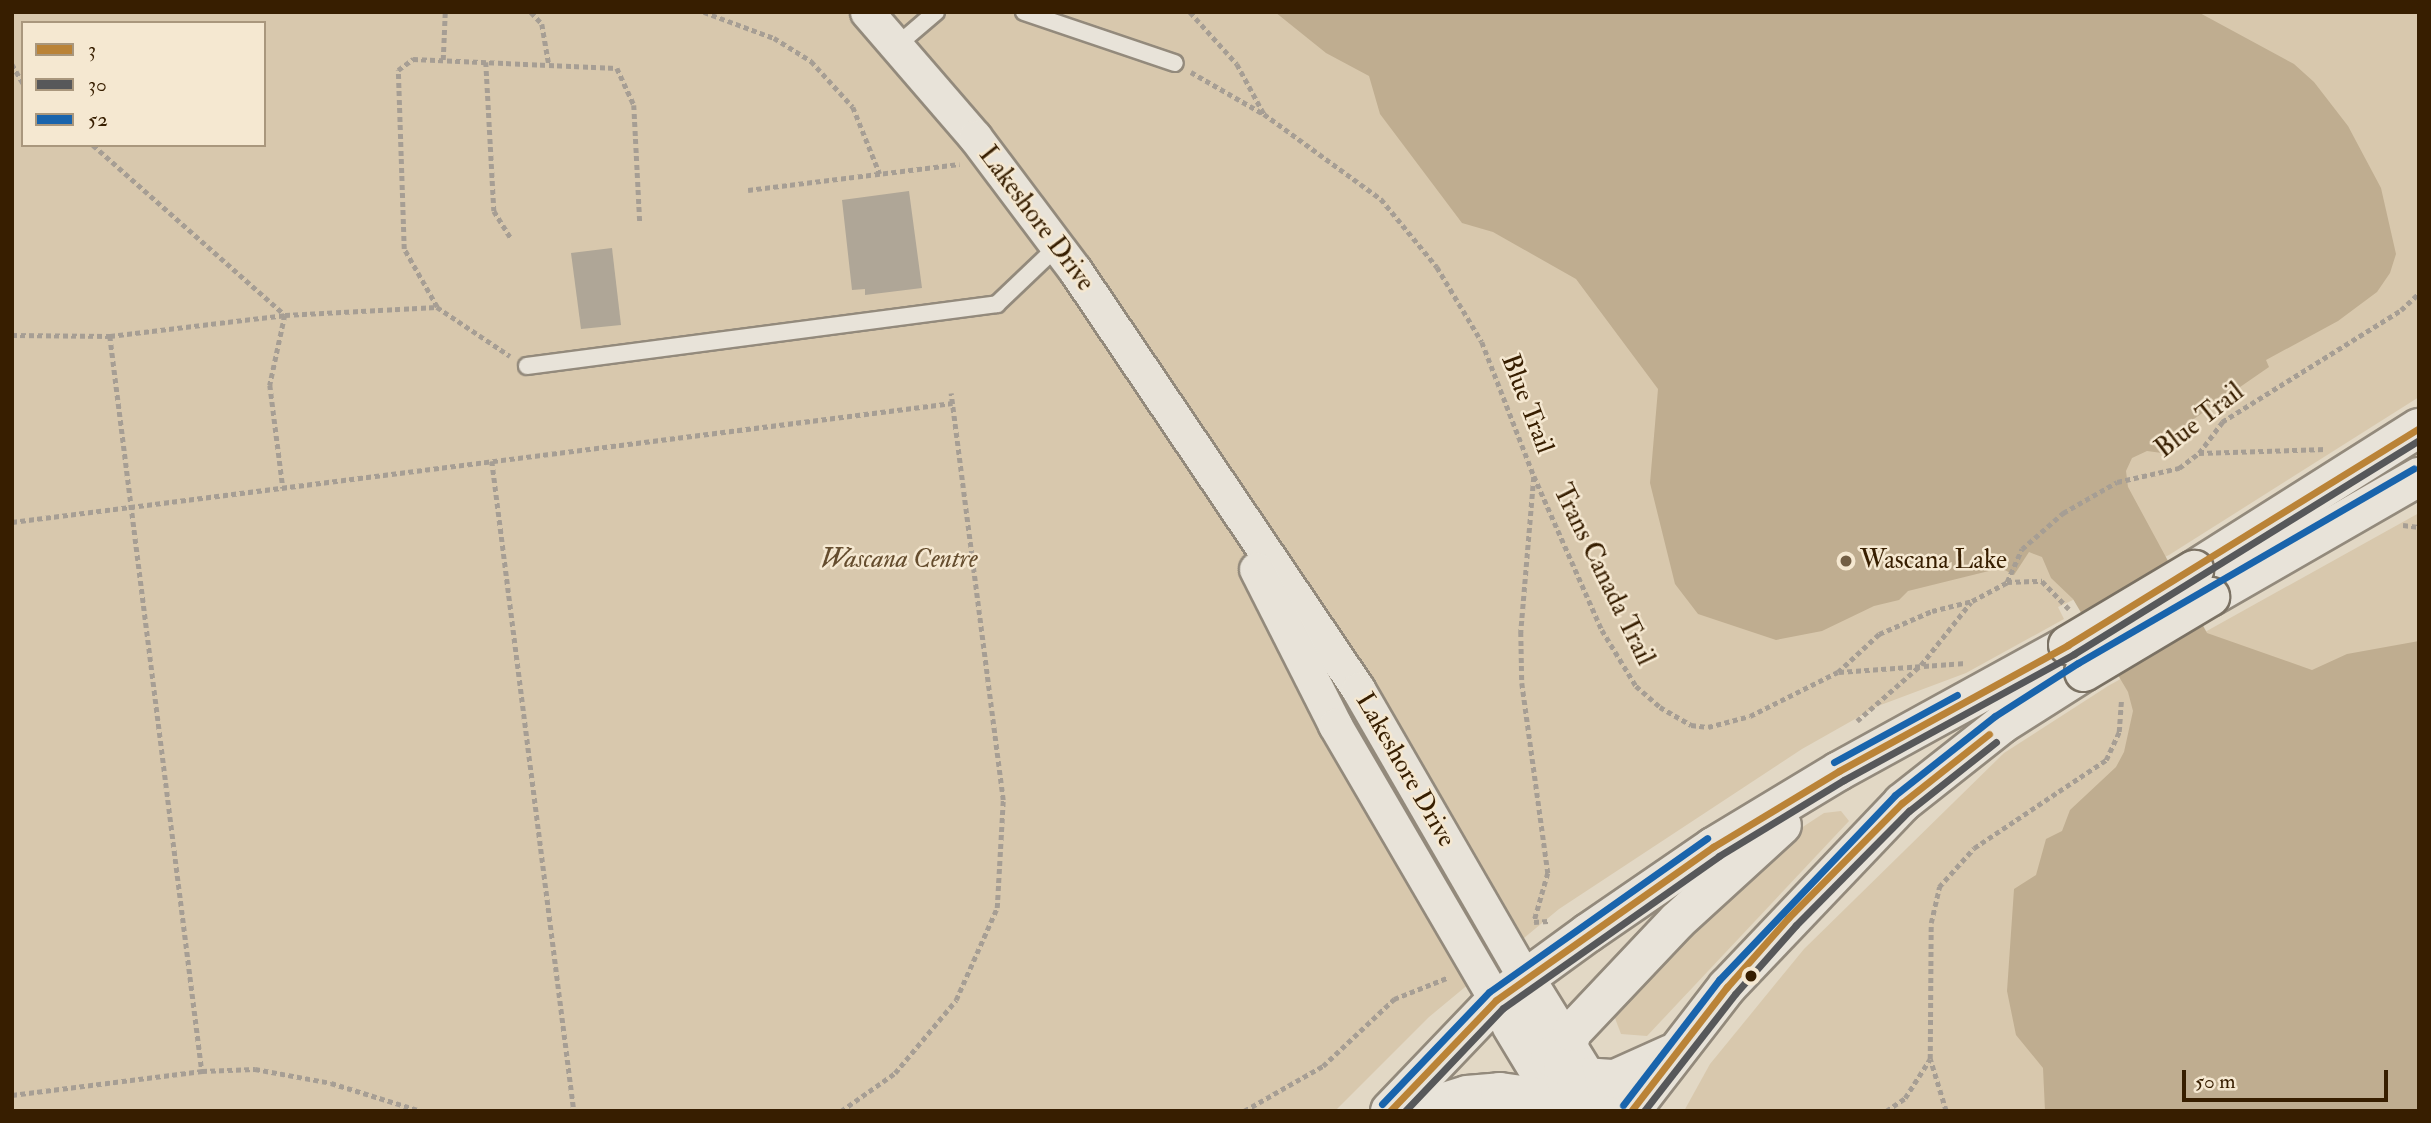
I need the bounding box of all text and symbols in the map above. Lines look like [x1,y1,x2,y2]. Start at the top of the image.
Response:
legend [21,21,266,147]
text: 3 [88,36,96,63]
text: 30 [88,71,107,98]
text: 52 [88,106,108,133]
street label: Lakeshore Drive [972,141,1100,297]
street label: Blue Trail [1494,350,1560,458]
street label: Blue Trail [2150,377,2250,465]
street label: Trans Canada Trail [1546,479,1660,671]
park label: Wascana Centre [820,544,978,576]
place label: Wascana Lake [1860,545,2007,577]
marker: Wascana Lake [1838,553,1854,569]
street label: Lakeshore Drive [1348,687,1462,853]
unlabelled marker [1744,969,1758,983]
scale bar [2186,1056,2392,1100]
text: 50 m [2195,1068,2236,1095]

